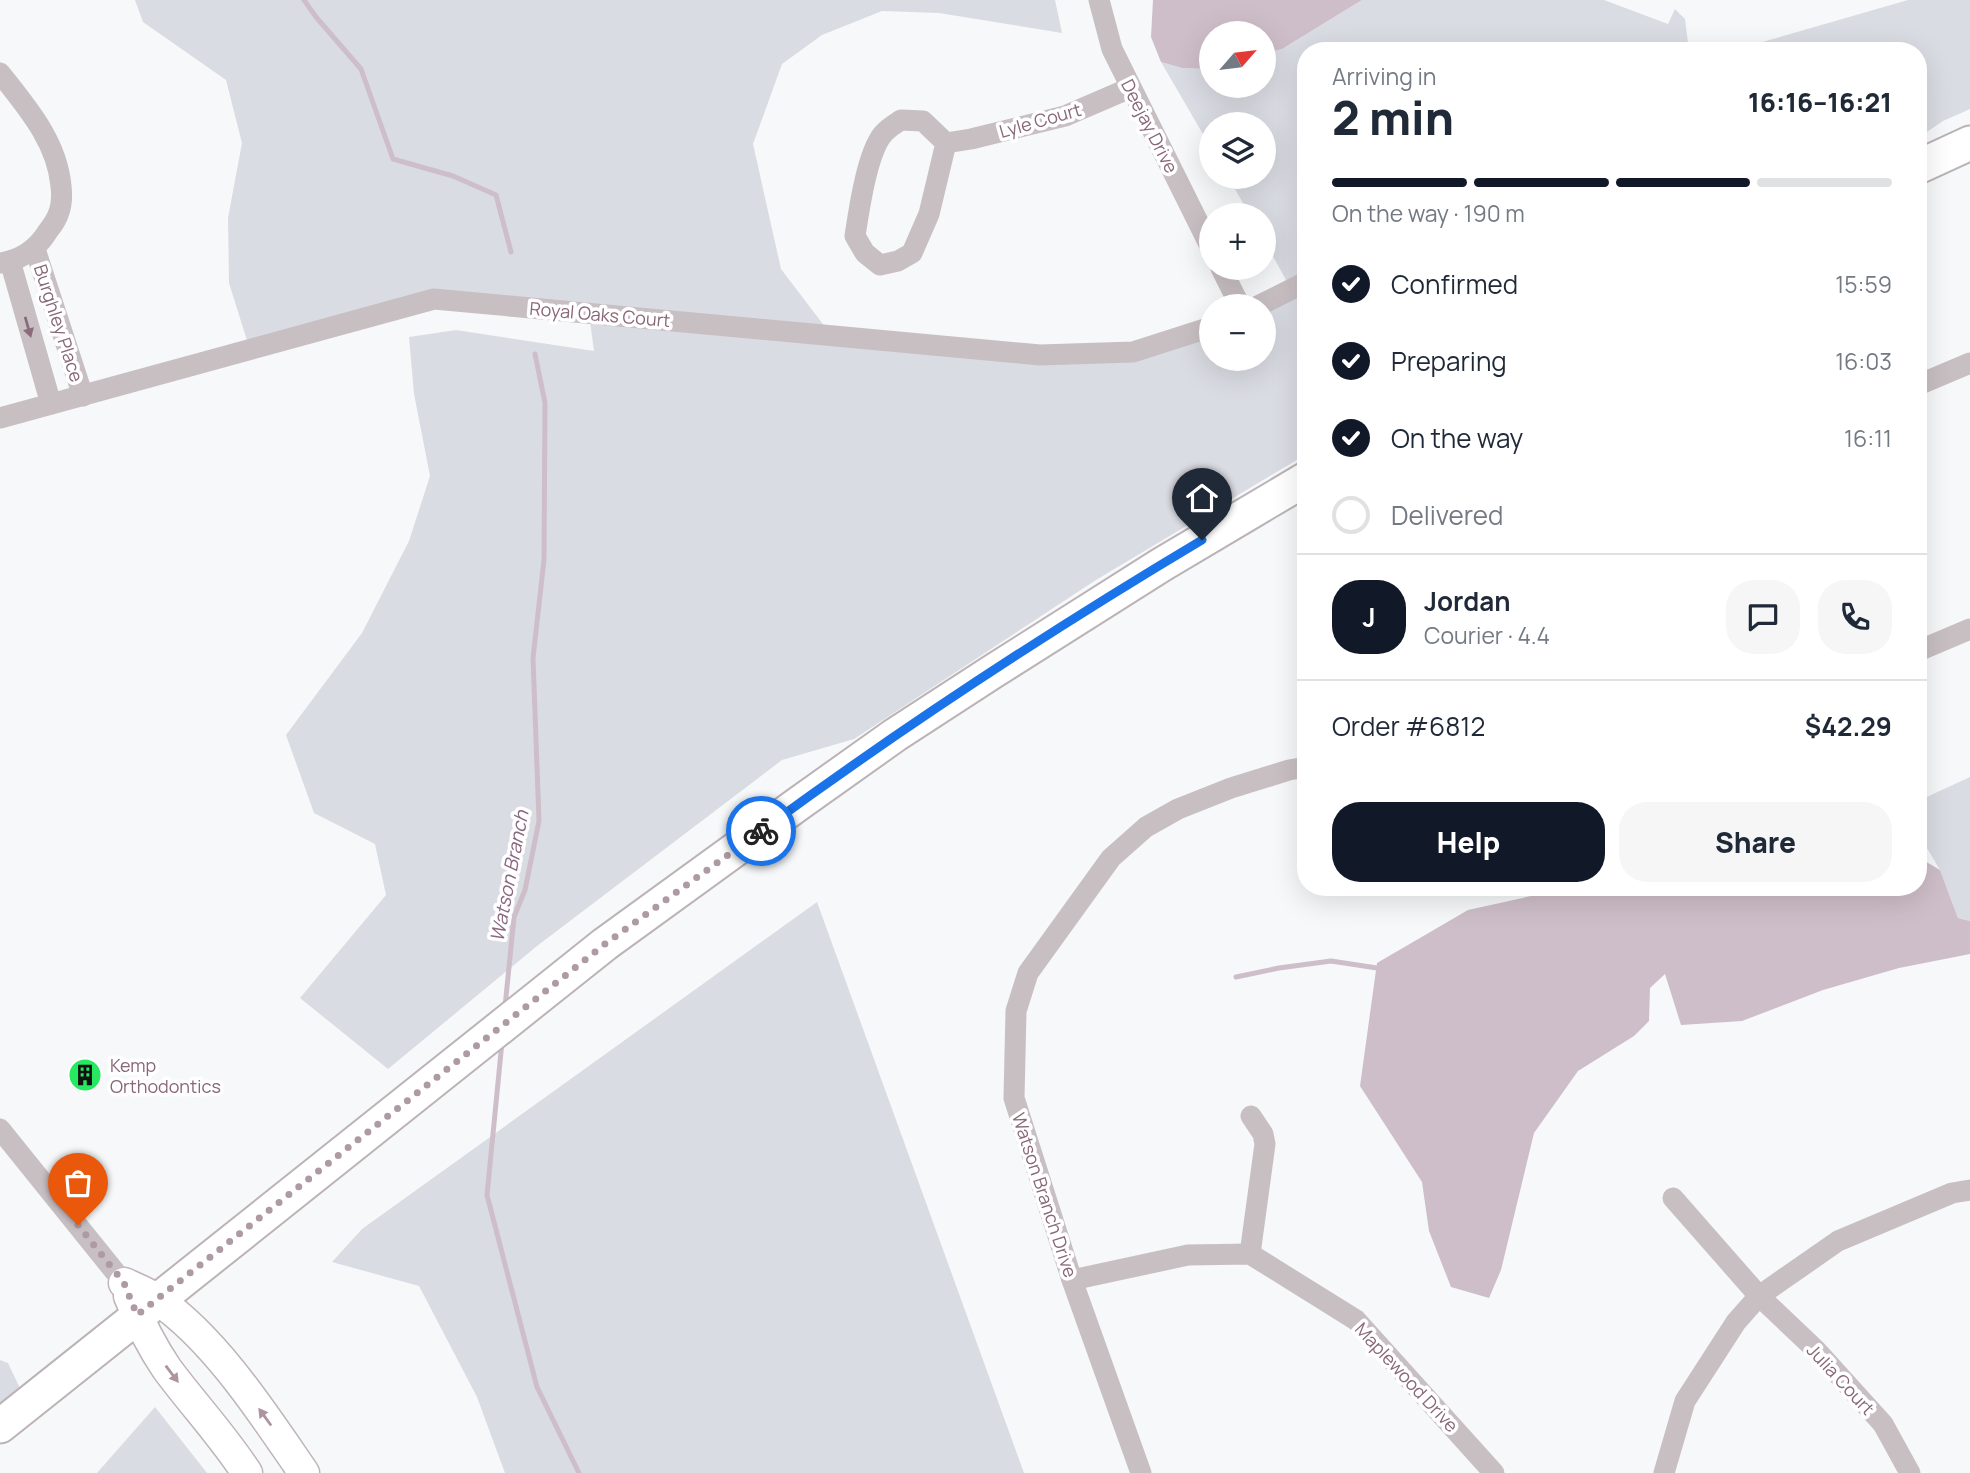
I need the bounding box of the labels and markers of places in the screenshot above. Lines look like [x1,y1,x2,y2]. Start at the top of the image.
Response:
pin [1172,468,1232,540]
place label: Kemp Orthodontics [110,1053,221,1098]
building icon: Kemp Orthodontics [66,1056,104,1094]
pin [48,1153,108,1225]

